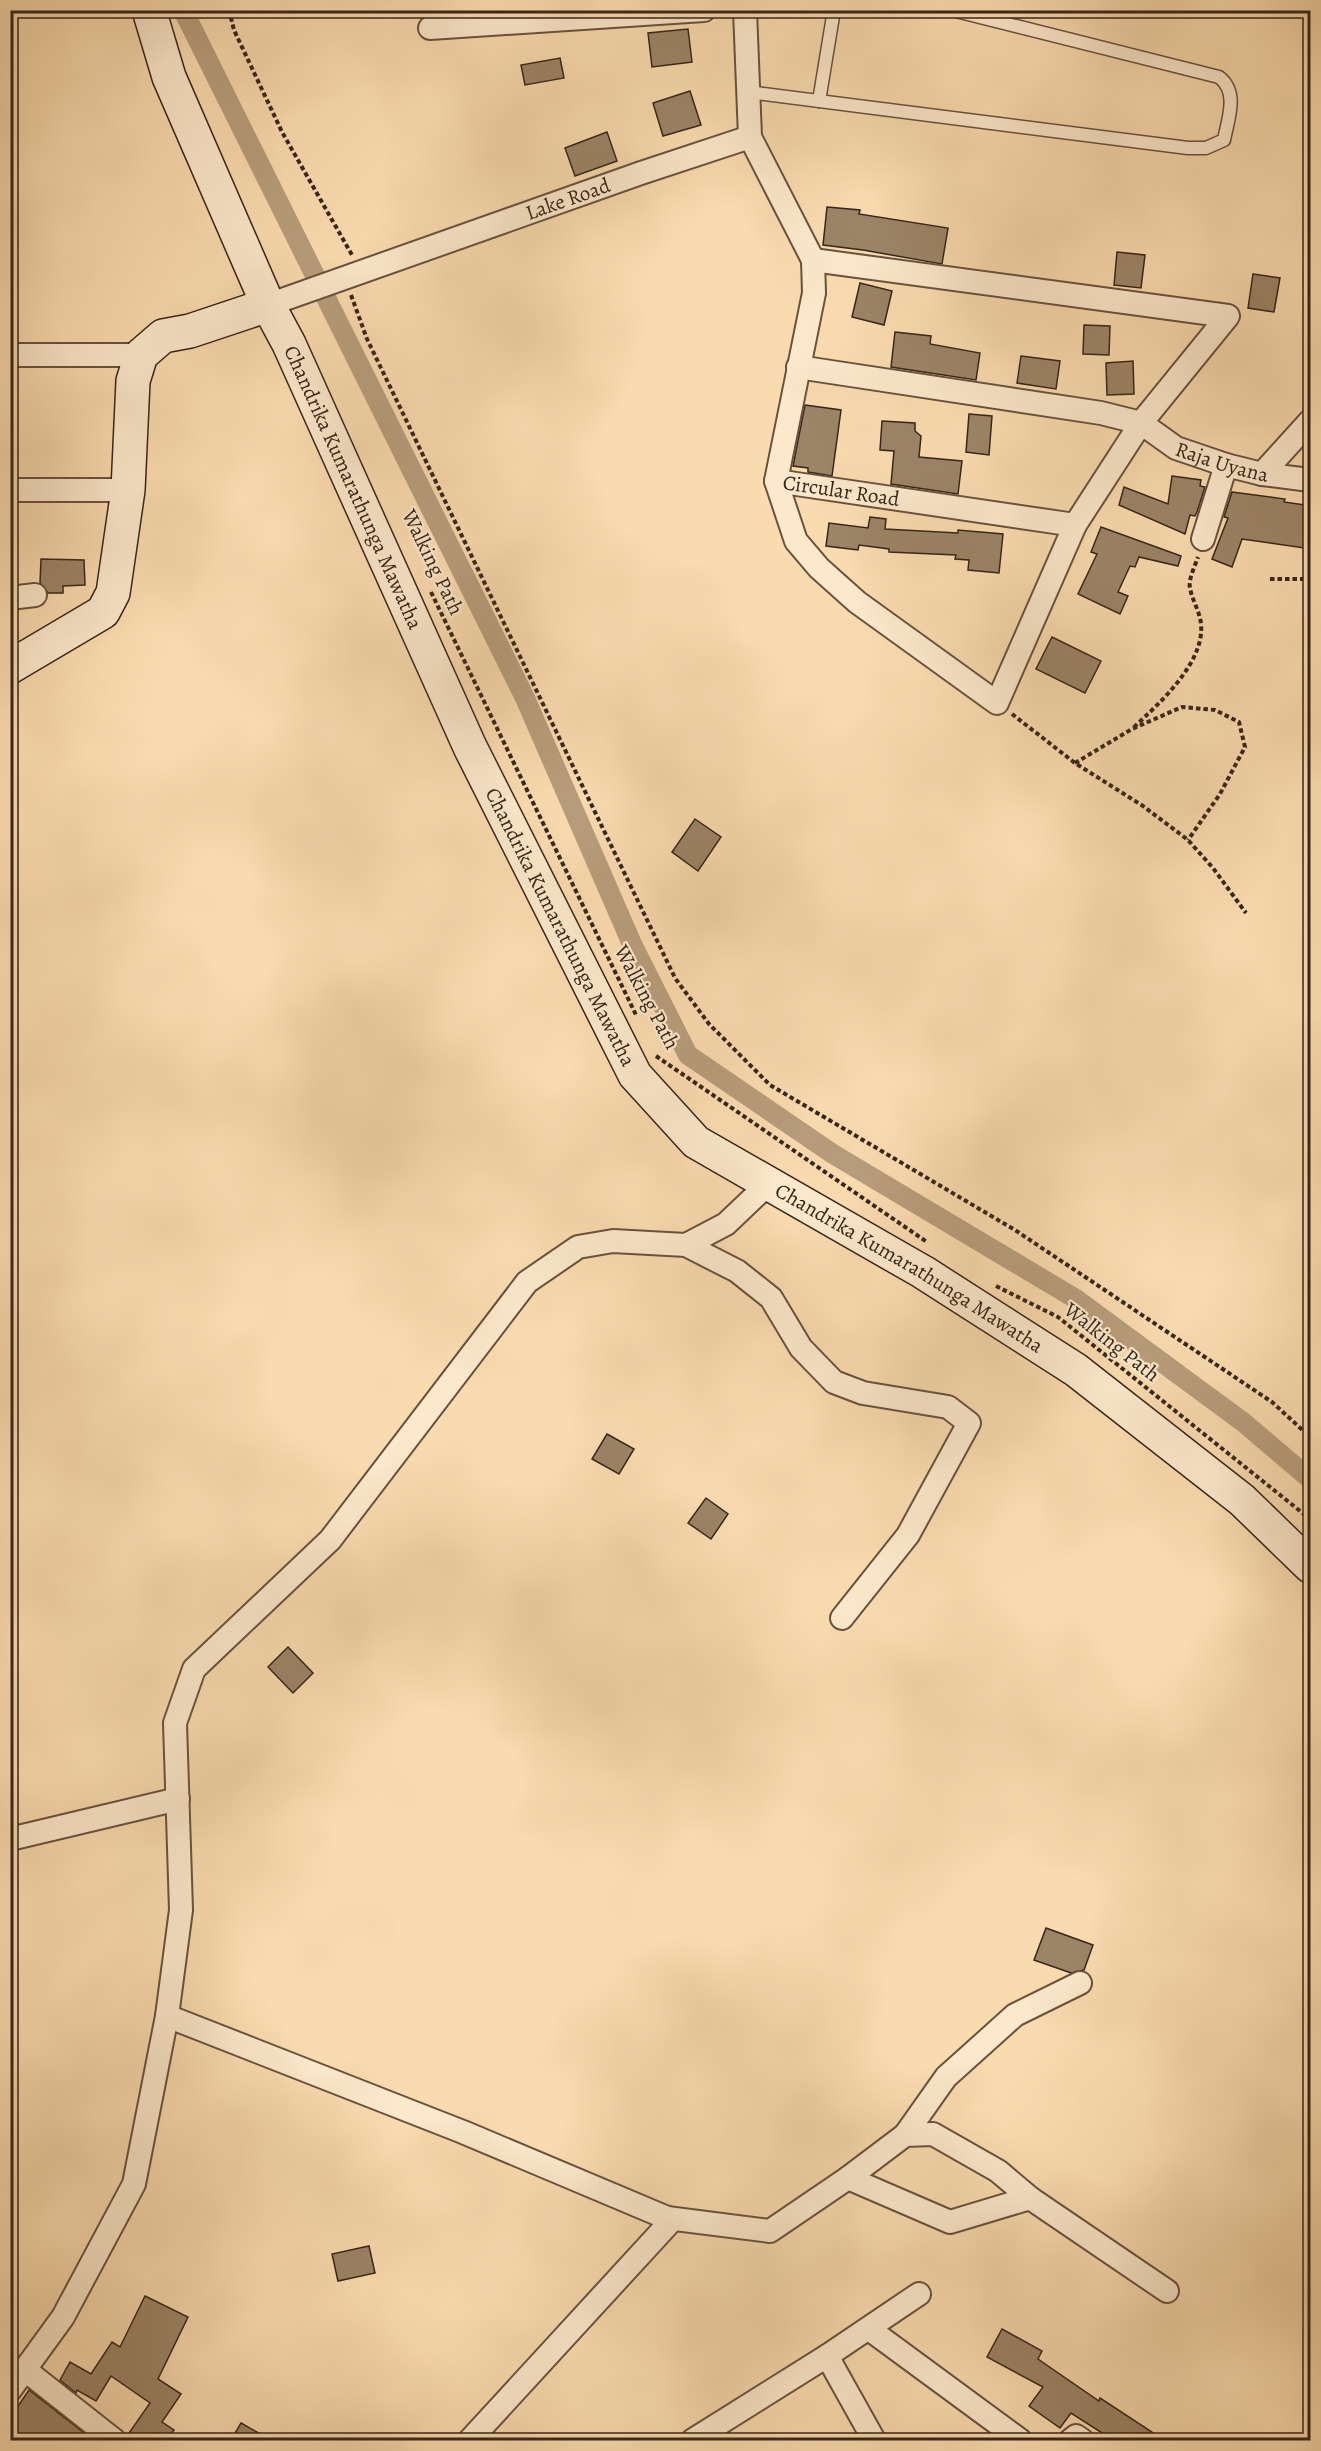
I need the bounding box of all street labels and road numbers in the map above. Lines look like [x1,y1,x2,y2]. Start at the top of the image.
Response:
street label: Lake Road [522,171,615,227]
street label: Chandrika Kumarathunga Mawatha [277,341,429,634]
street label: Raja Uyana [1172,435,1270,489]
street label: Circular Road [781,468,902,513]
street label: Walking Path [395,504,471,620]
street label: Chandrika Kumarathunga Mawatha [479,783,642,1071]
street label: Walking Path [607,939,686,1054]
street label: Chandrika Kumarathunga Mawatha [770,1176,1049,1360]
street label: Walking Path [1058,1295,1166,1388]

